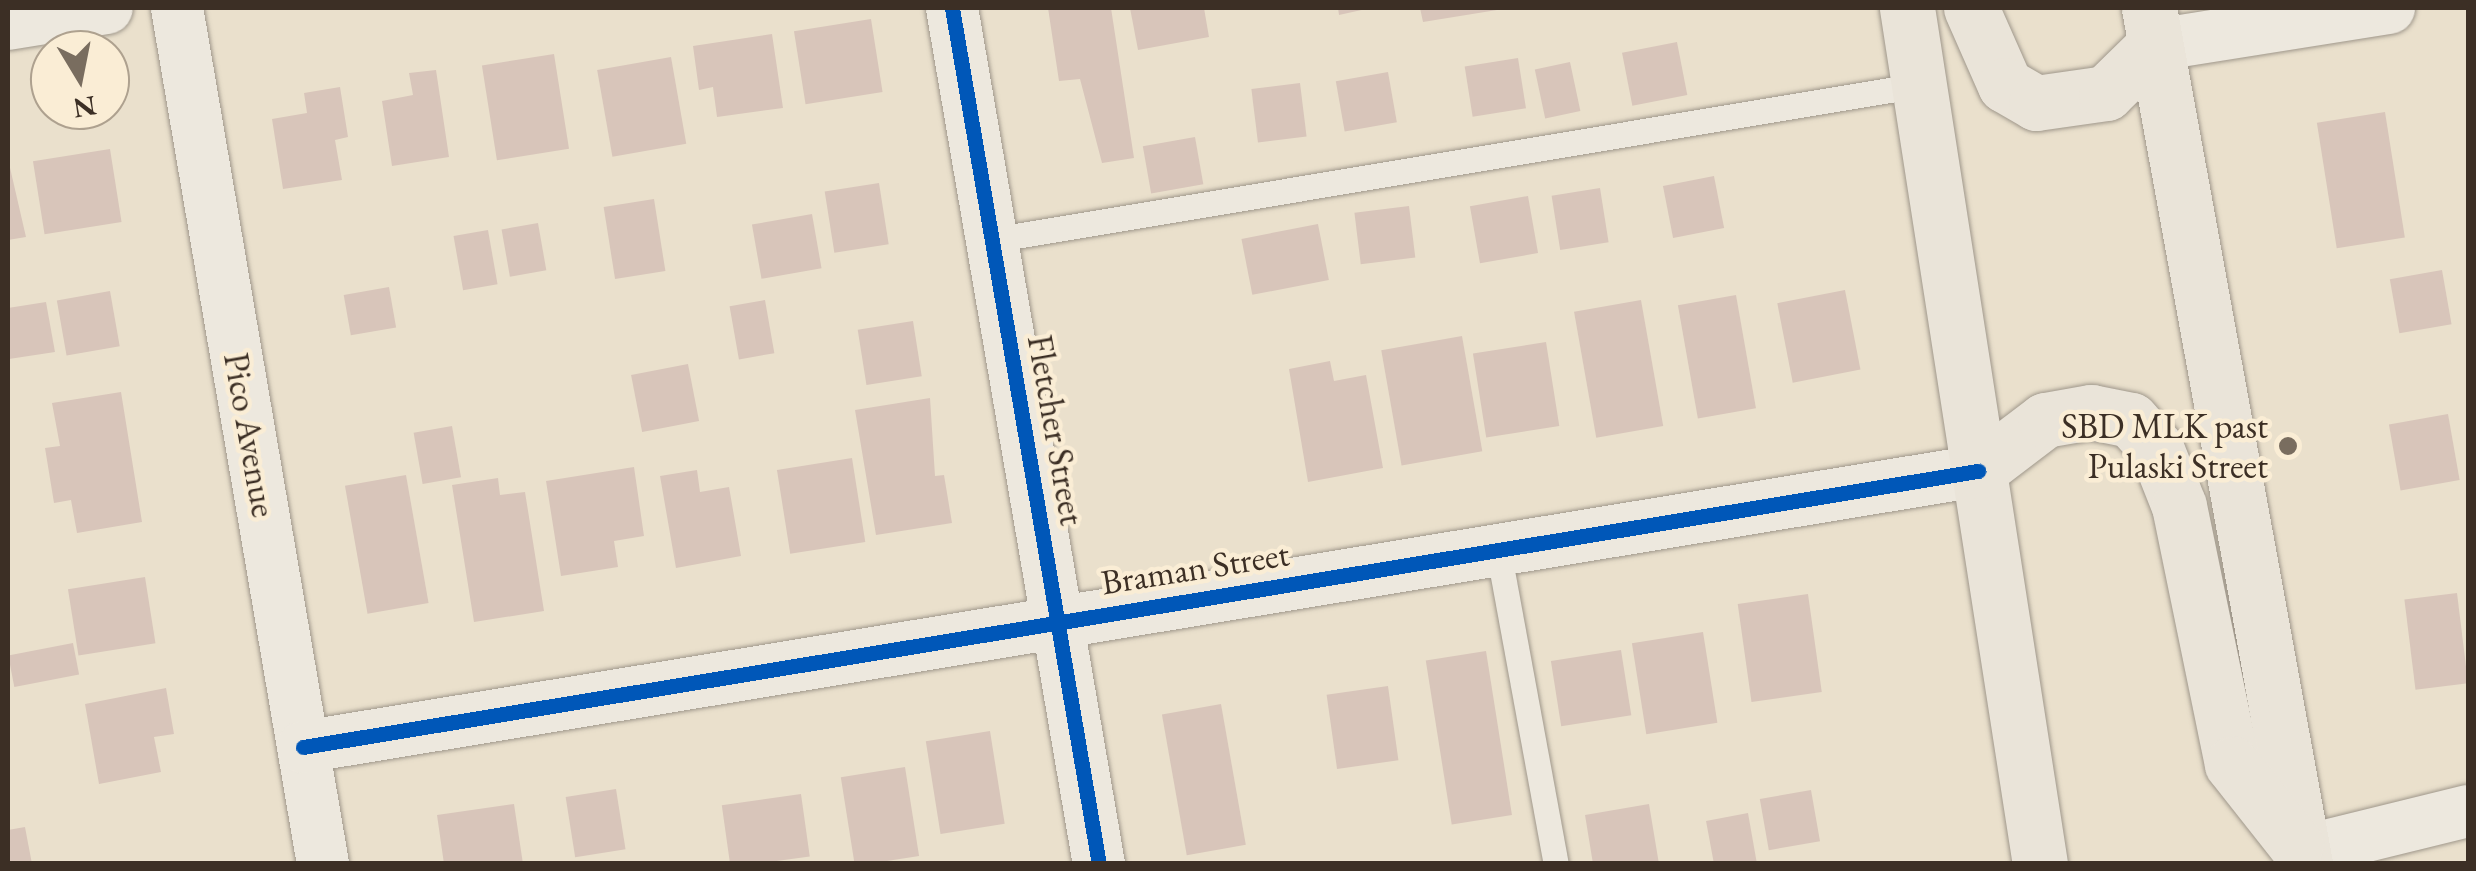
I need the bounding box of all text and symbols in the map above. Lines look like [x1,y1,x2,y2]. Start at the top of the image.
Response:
north arrow [30,30,130,130]
text: N [71,88,99,127]
street label: Fletcher Street [1019,332,1093,528]
street label: Pico Avenue [215,350,285,520]
place label: SBD MLK past Pulaski Street [2061,405,2268,487]
marker: SBD MLK past Pulaski Street [2277,435,2299,457]
street label: Braman Street [1098,532,1292,604]

